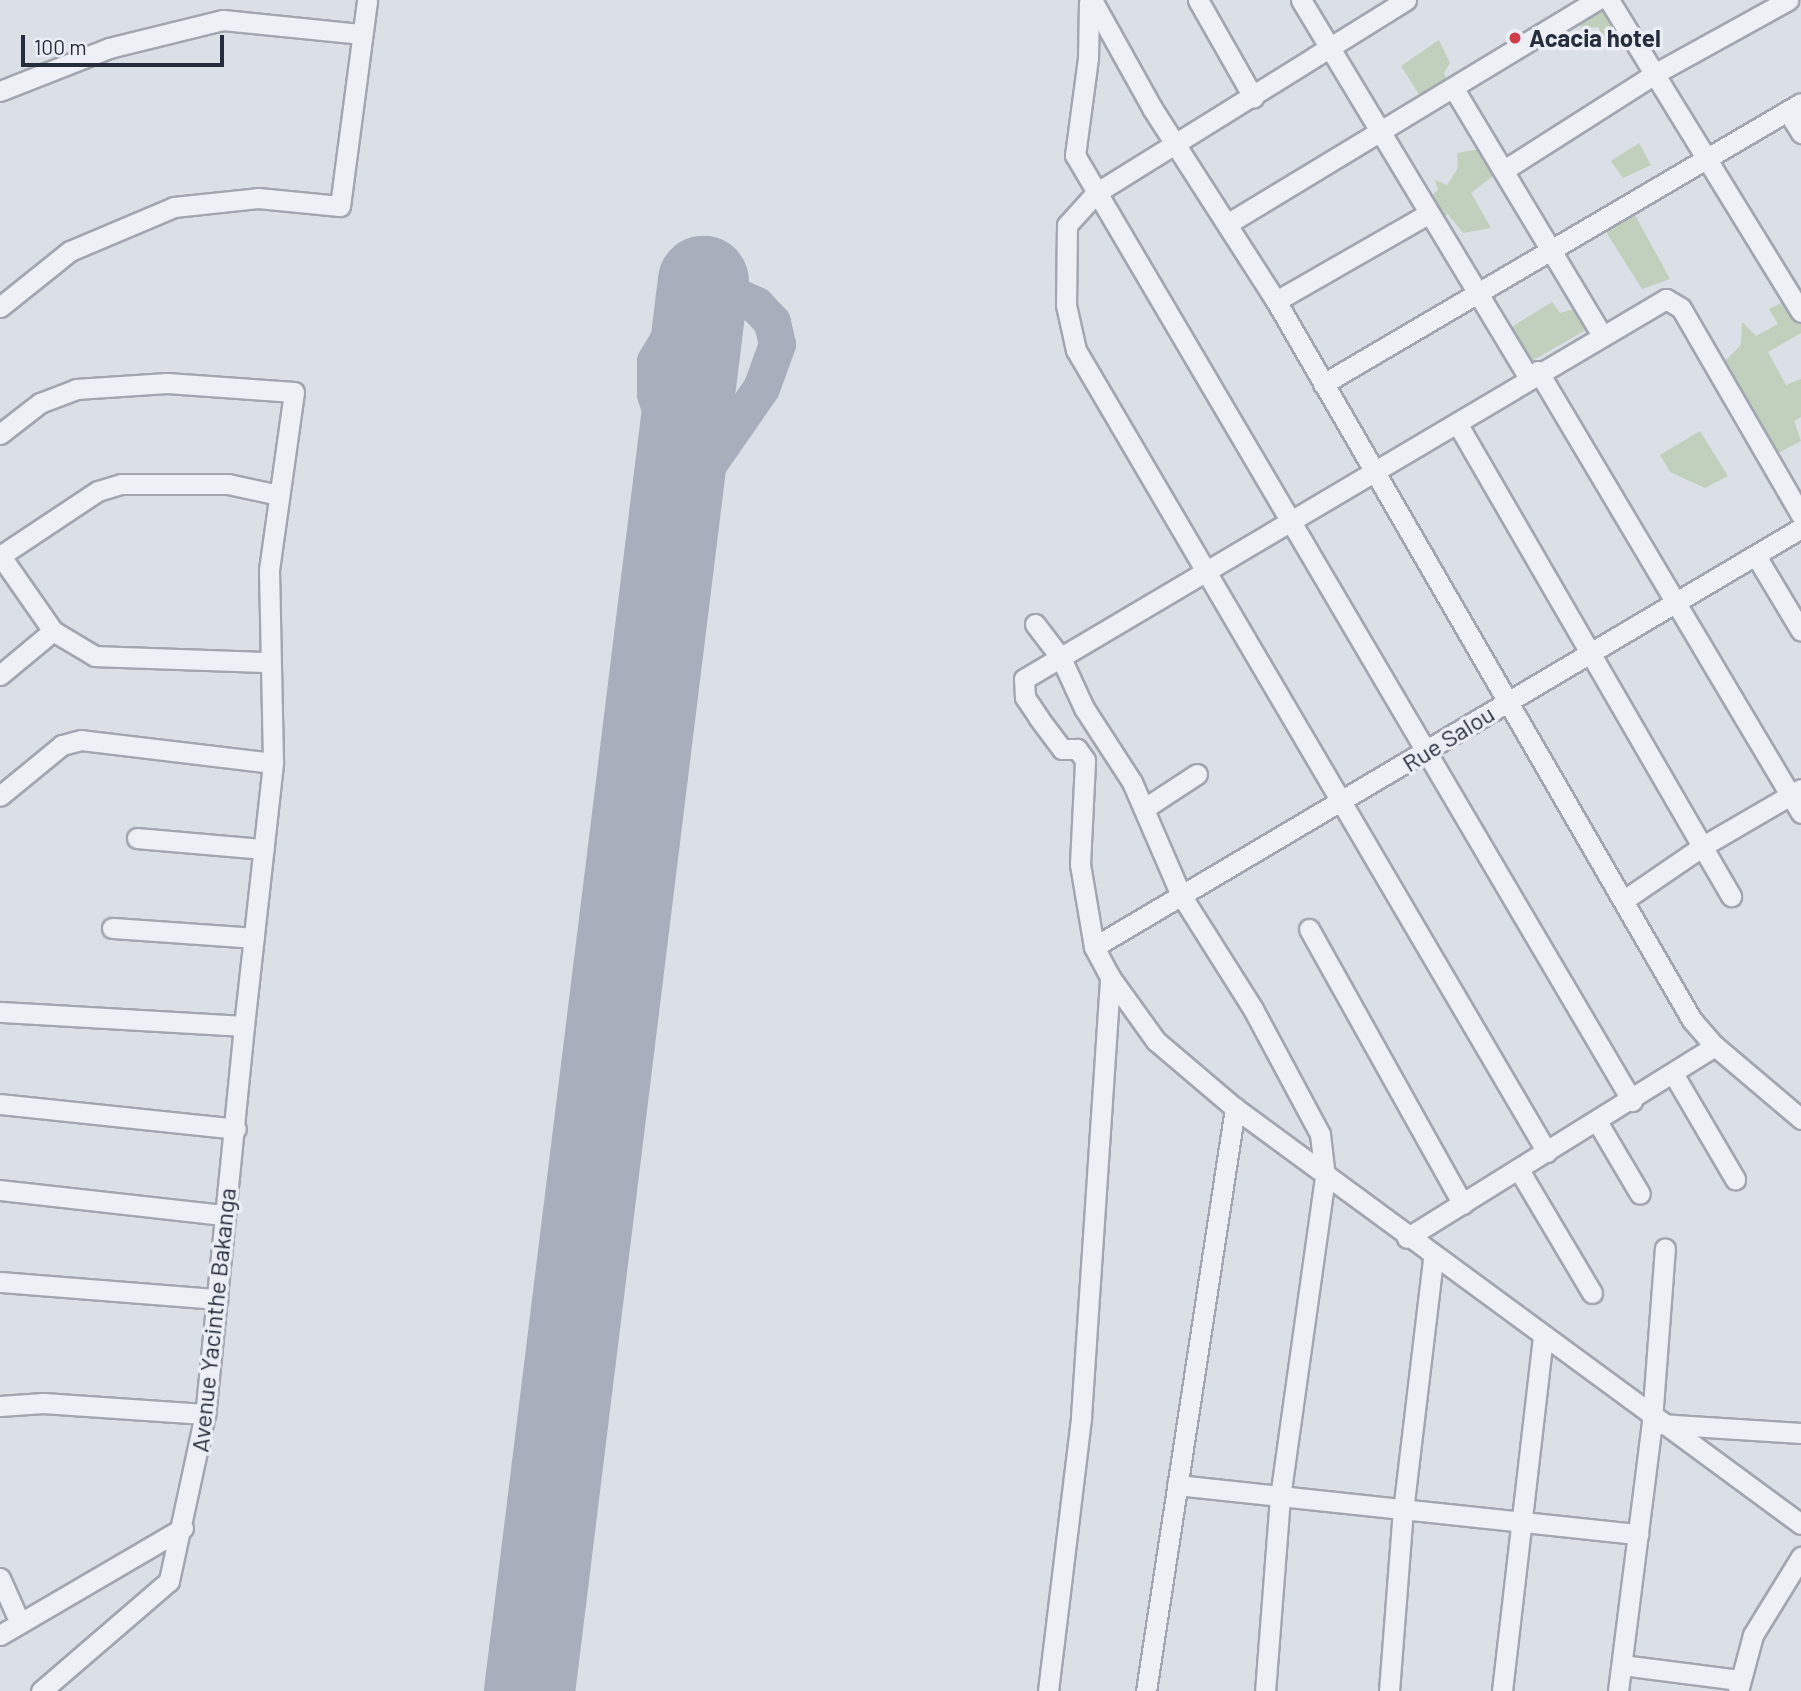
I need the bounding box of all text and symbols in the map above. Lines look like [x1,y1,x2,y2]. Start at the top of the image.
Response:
scale bar [24,21,228,65]
place label: Acacia hotel [1529,24,1661,52]
marker: Acacia hotel [1507,30,1523,46]
text: 100 m [34,34,87,59]
street label: Rue Salou [1397,699,1499,777]
street label: Avenue Yacinthe Bakanga [185,1186,241,1454]

